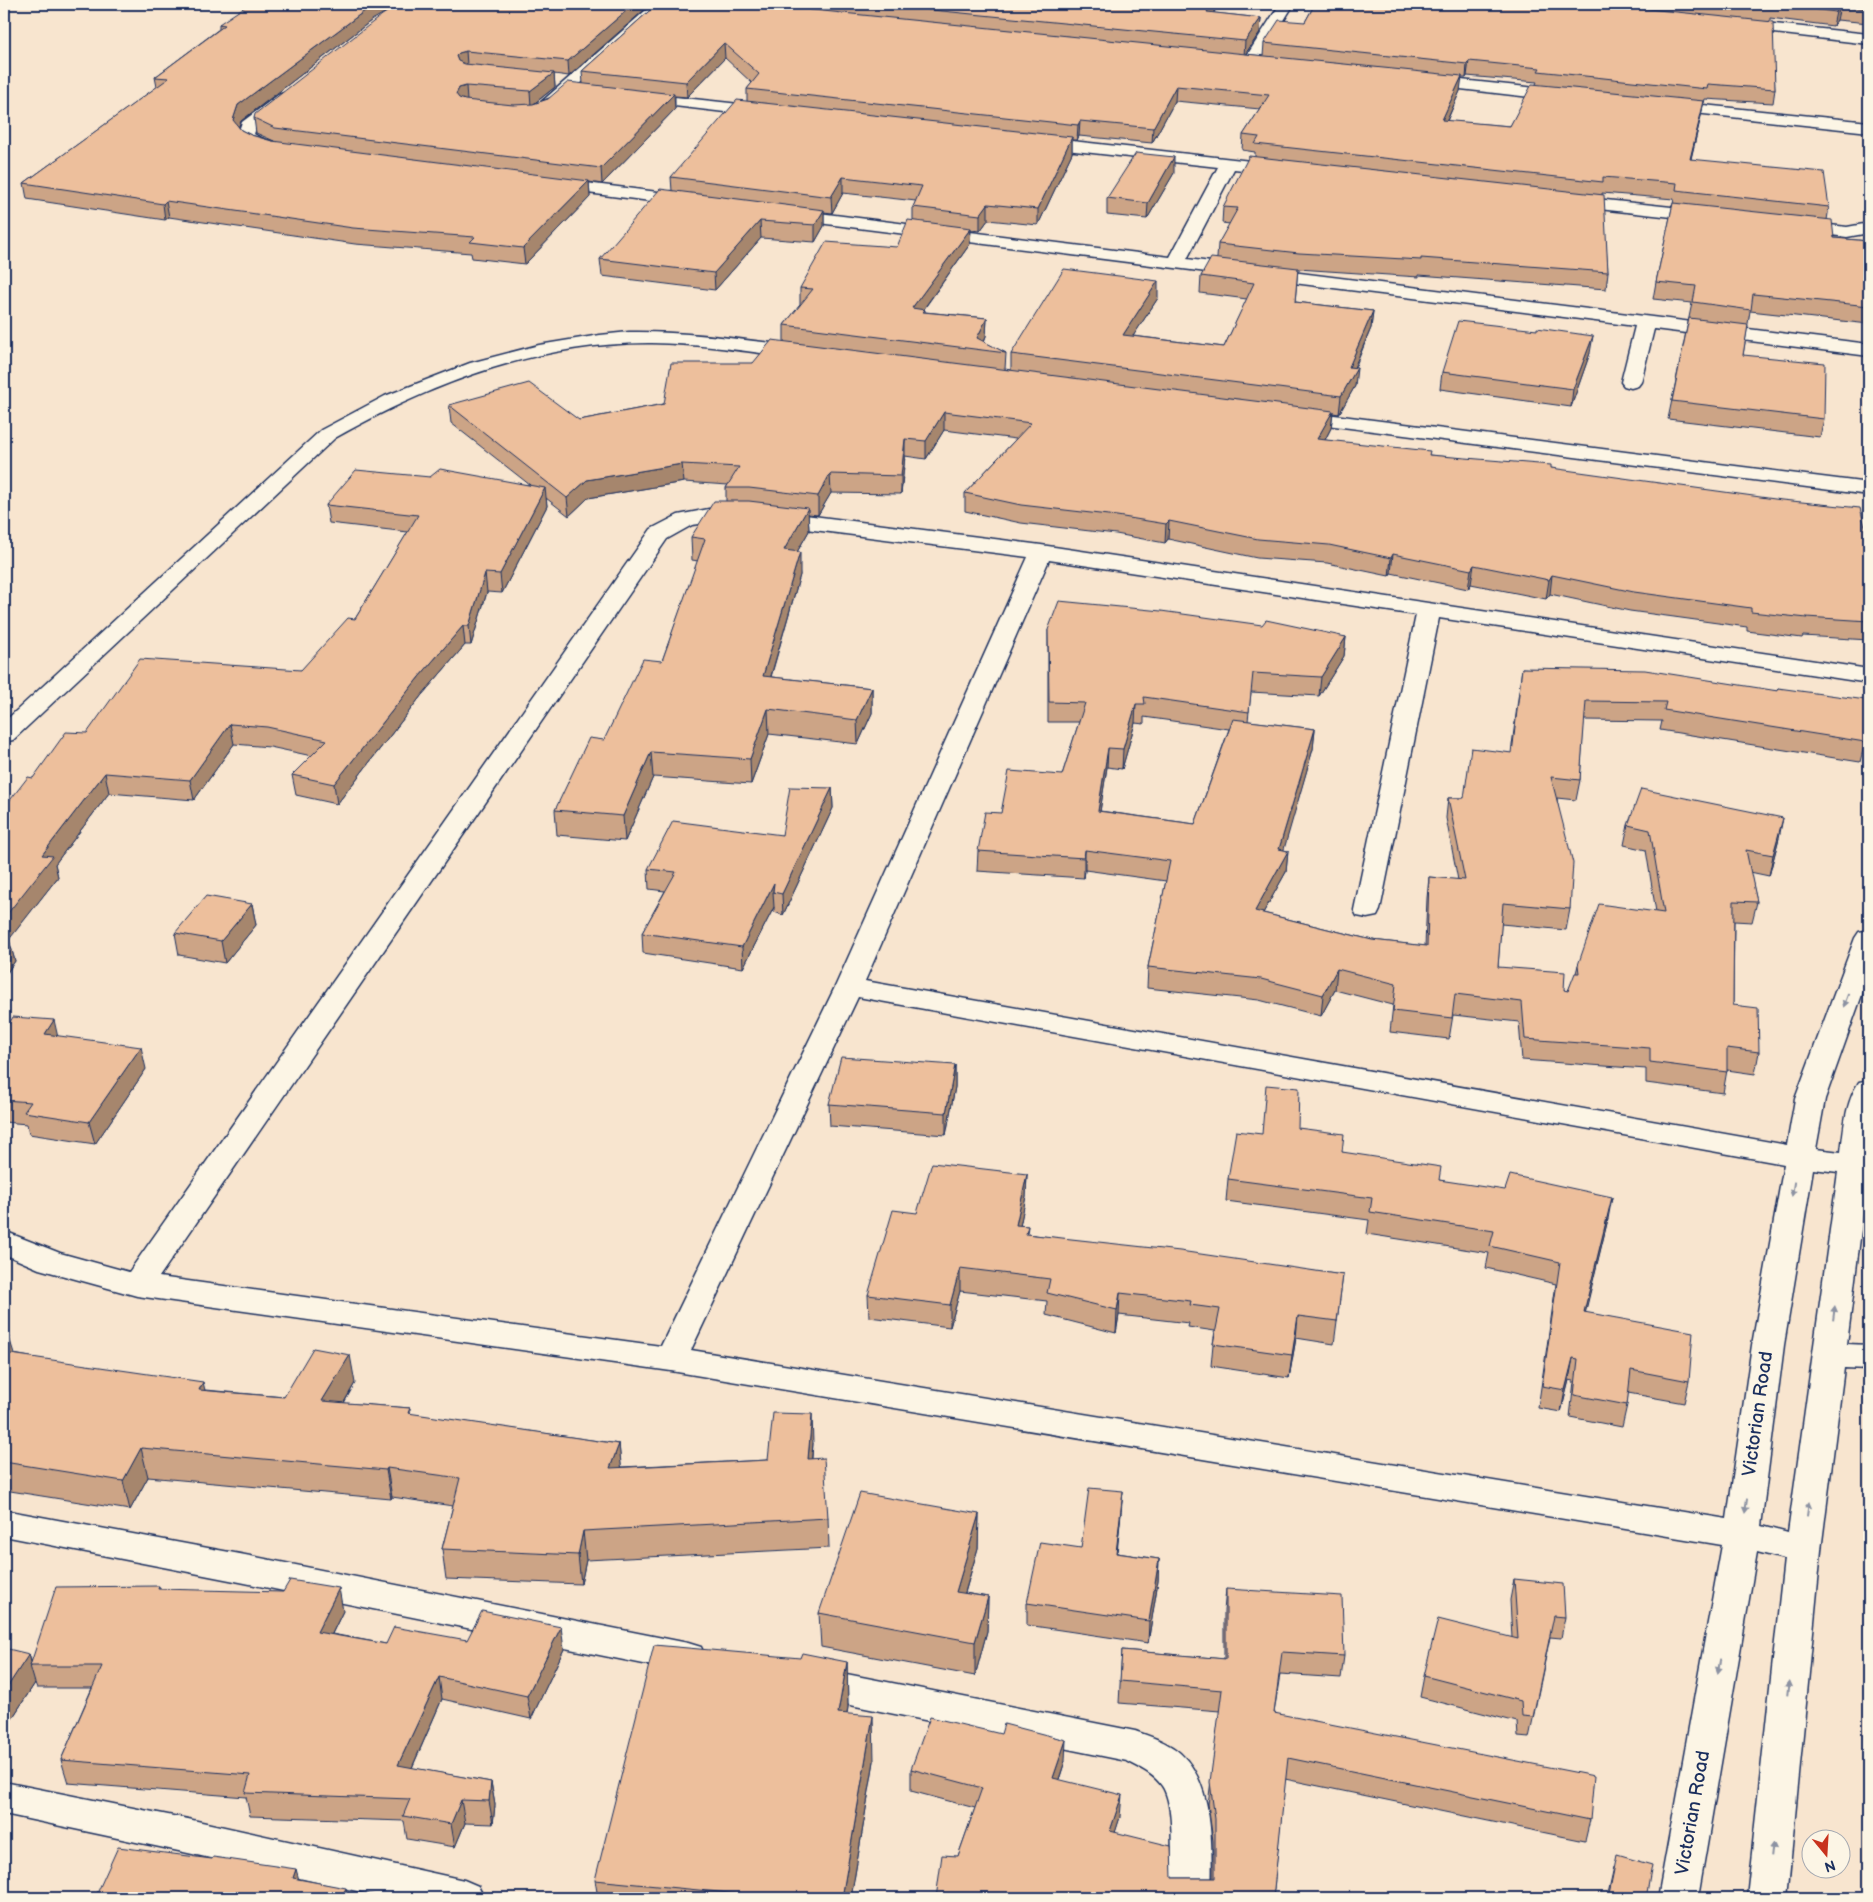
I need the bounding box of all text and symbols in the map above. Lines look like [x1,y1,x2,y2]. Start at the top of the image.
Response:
one-way arrow [1842,993,1850,1008]
one-way arrow [1789,1182,1797,1198]
one-way arrow [1830,1305,1838,1321]
street label: Victorian Road [1738,1350,1778,1478]
one-way arrow [1742,1498,1750,1514]
one-way arrow [1804,1501,1812,1517]
one-way arrow [1714,1658,1722,1674]
one-way arrow [1785,1680,1793,1696]
street label: Victorian Road [1671,1749,1715,1877]
north arrow [1800,1830,1850,1880]
one-way arrow [1768,1841,1776,1857]
text: N [1822,1856,1837,1876]

